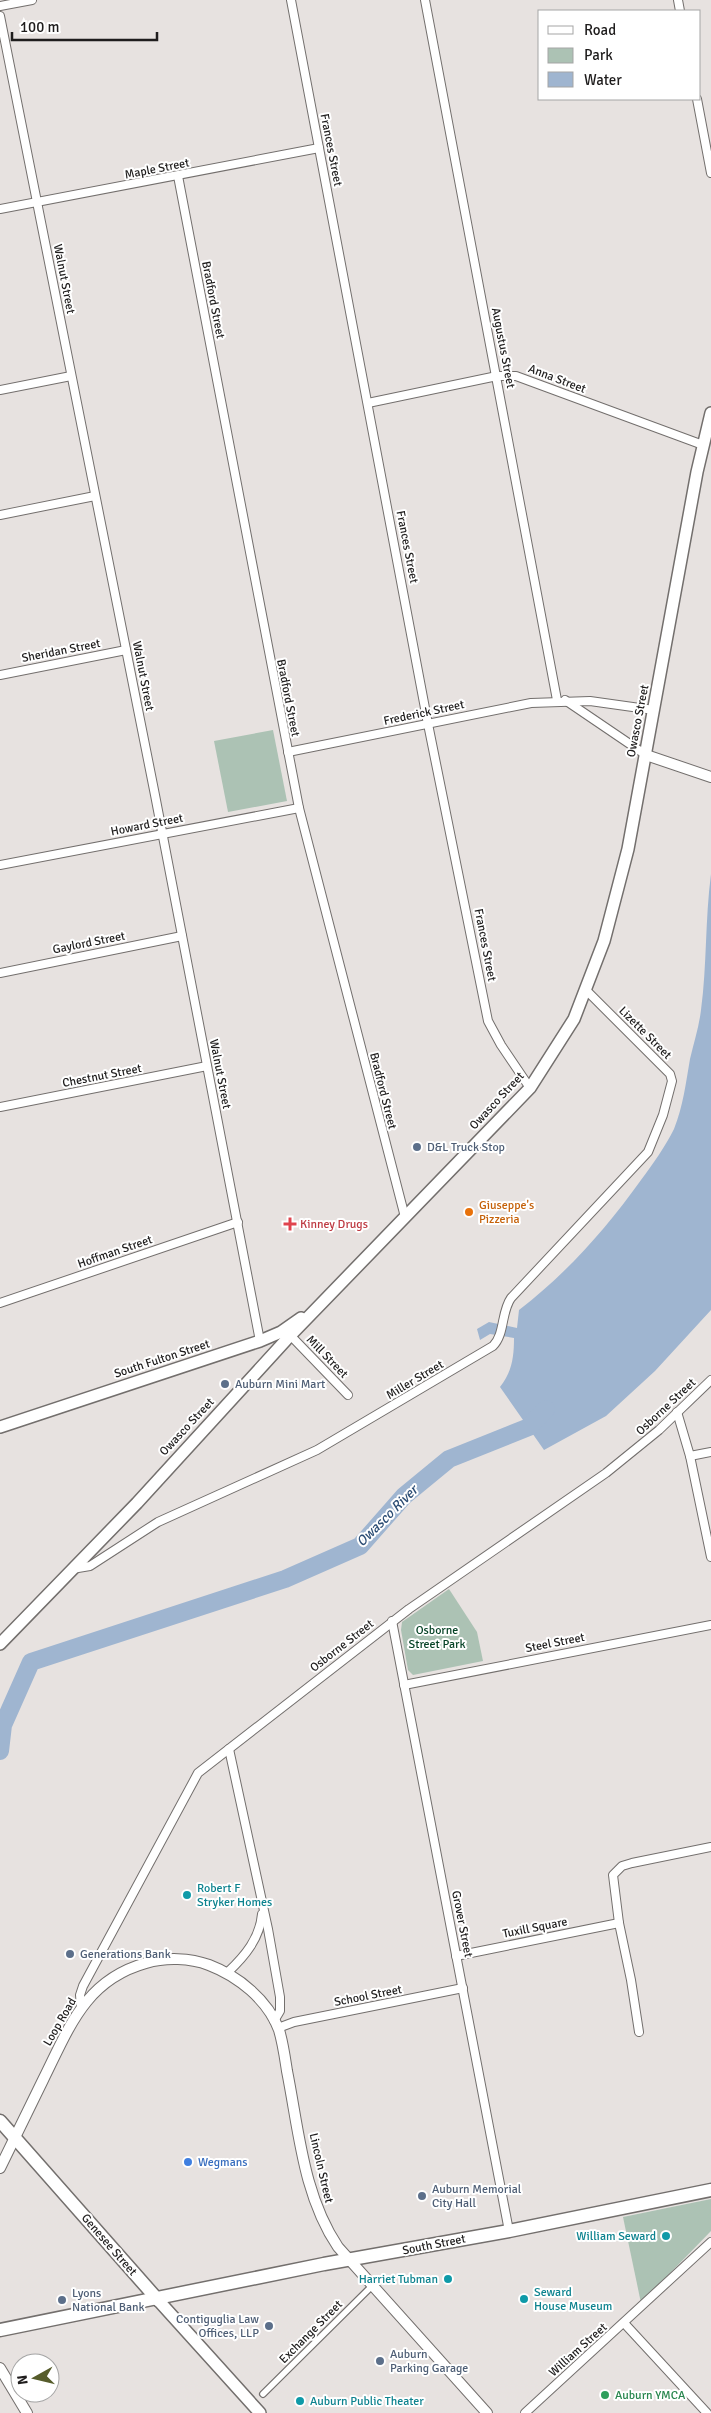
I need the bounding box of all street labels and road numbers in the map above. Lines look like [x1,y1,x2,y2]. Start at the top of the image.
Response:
street label: Frances Street [317,112,345,188]
street label: Maple Street [123,155,191,183]
street label: Walnut Street [50,243,78,315]
street label: Bradford Street [198,260,228,340]
street label: Augustus Street [488,306,518,390]
street label: Anna Street [526,361,588,397]
street label: Frances Street [393,509,421,585]
street label: Sheridan Street [20,636,102,666]
street label: Walnut Street [129,640,157,712]
street label: Bradford Street [273,658,303,738]
street label: Owasco Street [624,683,652,759]
street label: Frederick Street [382,697,466,729]
street label: Howard Street [110,811,184,839]
street label: Frances Street [471,907,499,983]
street label: Gaylord Street [52,929,126,957]
street label: Lizette Street [615,1003,675,1063]
street label: Walnut Street [206,1038,234,1110]
street label: Bradford Street [366,1051,400,1131]
street label: Chestnut Street [61,1061,143,1091]
street label: Owasco Street [466,1069,528,1133]
street label: Hoffman Street [76,1232,154,1272]
street label: Mill Street [303,1332,351,1382]
street label: South Fulton Street [112,1336,212,1382]
street label: Miller Street [384,1357,446,1403]
street label: Osborne Street [633,1375,699,1439]
street label: Owasco Street [156,1395,218,1459]
street label: Osborne Street [307,1617,377,1675]
street label: Steel Street [524,1630,586,1656]
street label: Grover Street [448,1889,476,1959]
street label: Tuxill Square [501,1914,569,1942]
street label: School Street [333,1982,403,2010]
street label: Loop Road [40,1995,80,2049]
street label: Lincoln Street [306,2131,336,2205]
street label: Genesee Street [78,2211,140,2279]
street label: South Street [401,2232,467,2258]
street label: Exchange Street [276,2297,346,2367]
street label: William Street [546,2320,610,2380]

